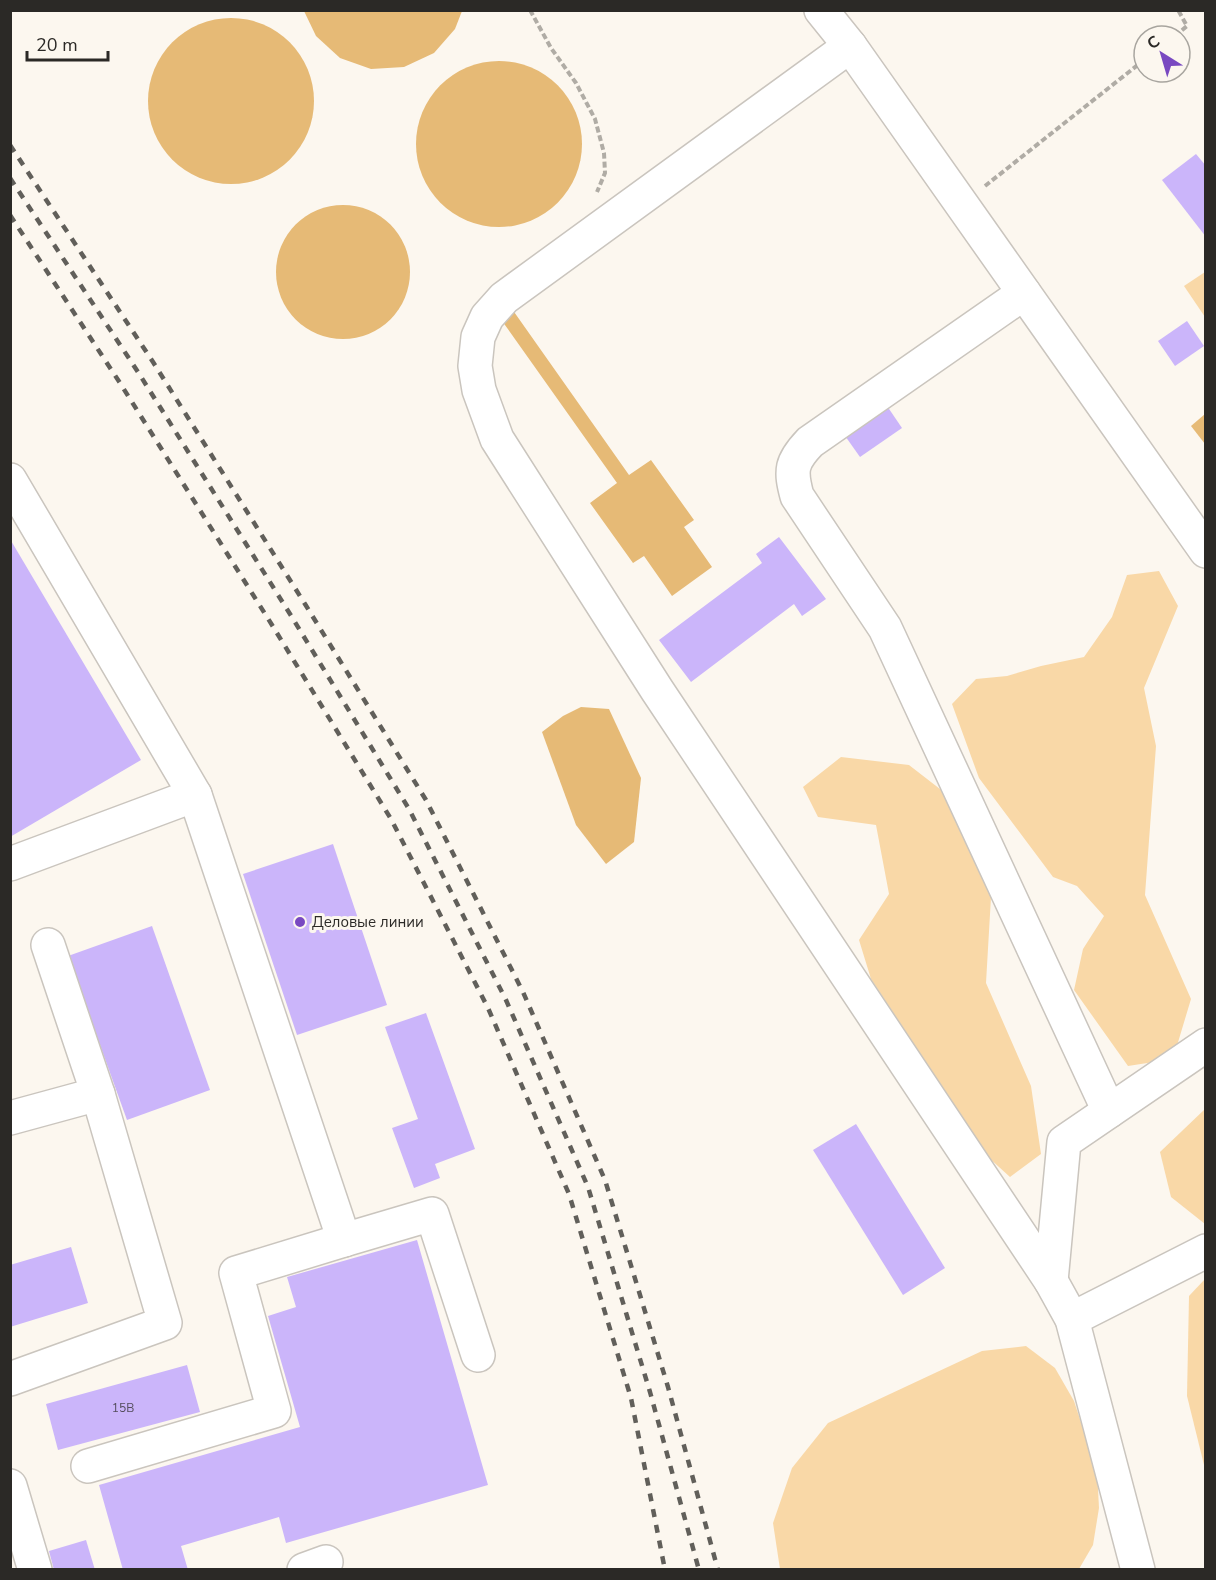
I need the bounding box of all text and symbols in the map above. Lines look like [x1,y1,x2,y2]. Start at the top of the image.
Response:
scale bar [27,24,108,62]
north arrow [1132,24,1192,84]
text: С [1143,31,1165,55]
text: 20 m [36,33,78,57]
place label: Деловые линии [312,912,424,932]
marker: Деловые линии [293,915,307,929]
house number: 15В [112,1400,134,1416]

